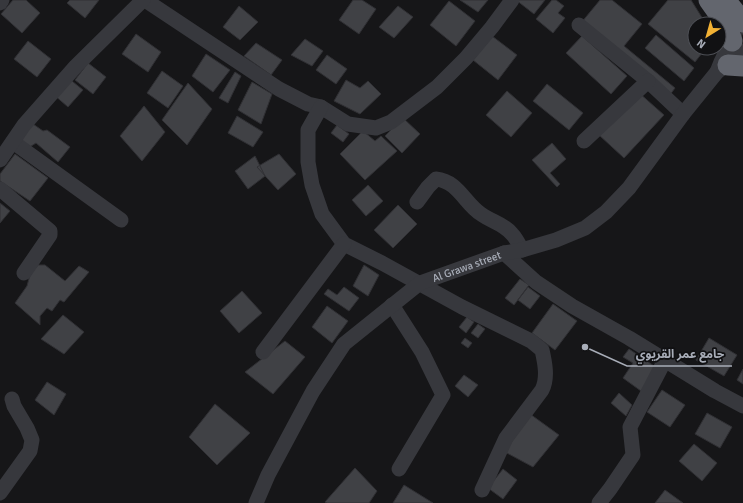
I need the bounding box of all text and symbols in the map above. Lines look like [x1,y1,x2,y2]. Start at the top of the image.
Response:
north arrow [687,16,727,56]
text: N [694,36,708,51]
street label: Al Grawa street [430,248,503,285]
callout: جامع عمر القريوي [627,342,732,366]
text: جامع عمر القريوي [636,347,725,364]

